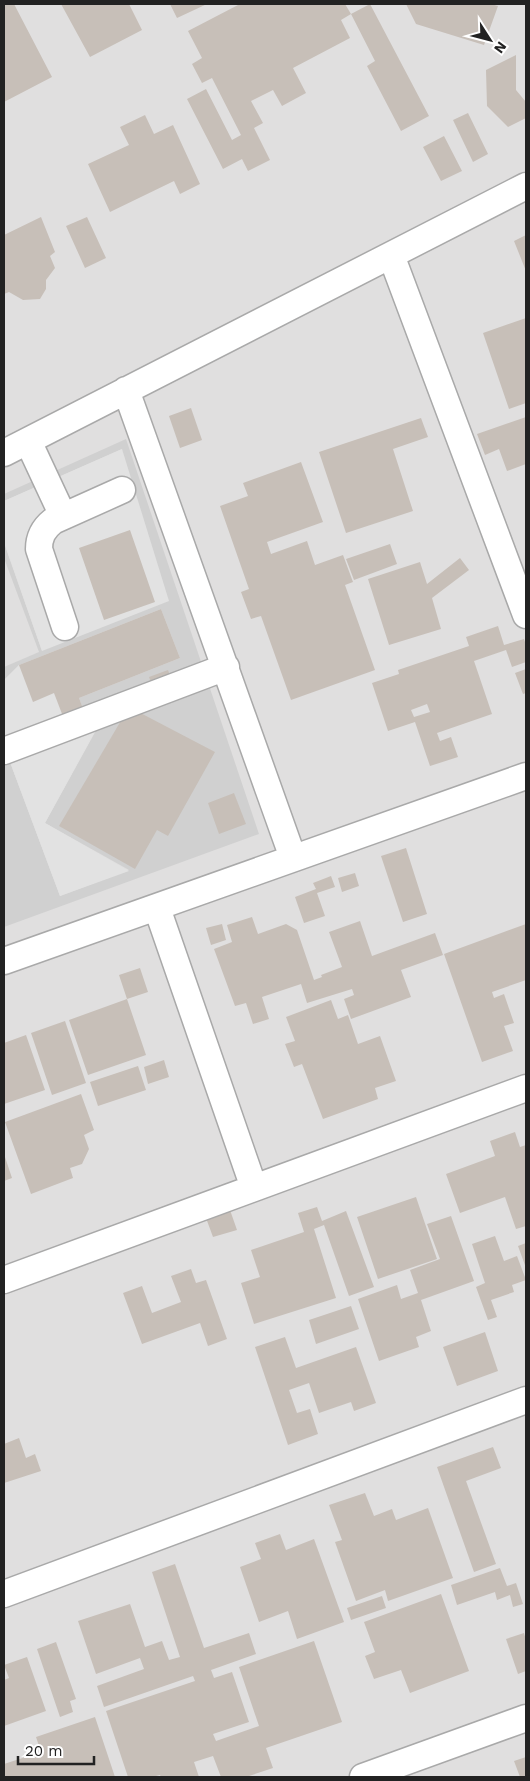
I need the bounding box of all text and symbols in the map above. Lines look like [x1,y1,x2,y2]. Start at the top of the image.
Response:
north arrow [465,15,515,65]
text: N [491,39,510,57]
scale bar [18,1734,94,1766]
text: 20 m [25,1742,63,1760]

